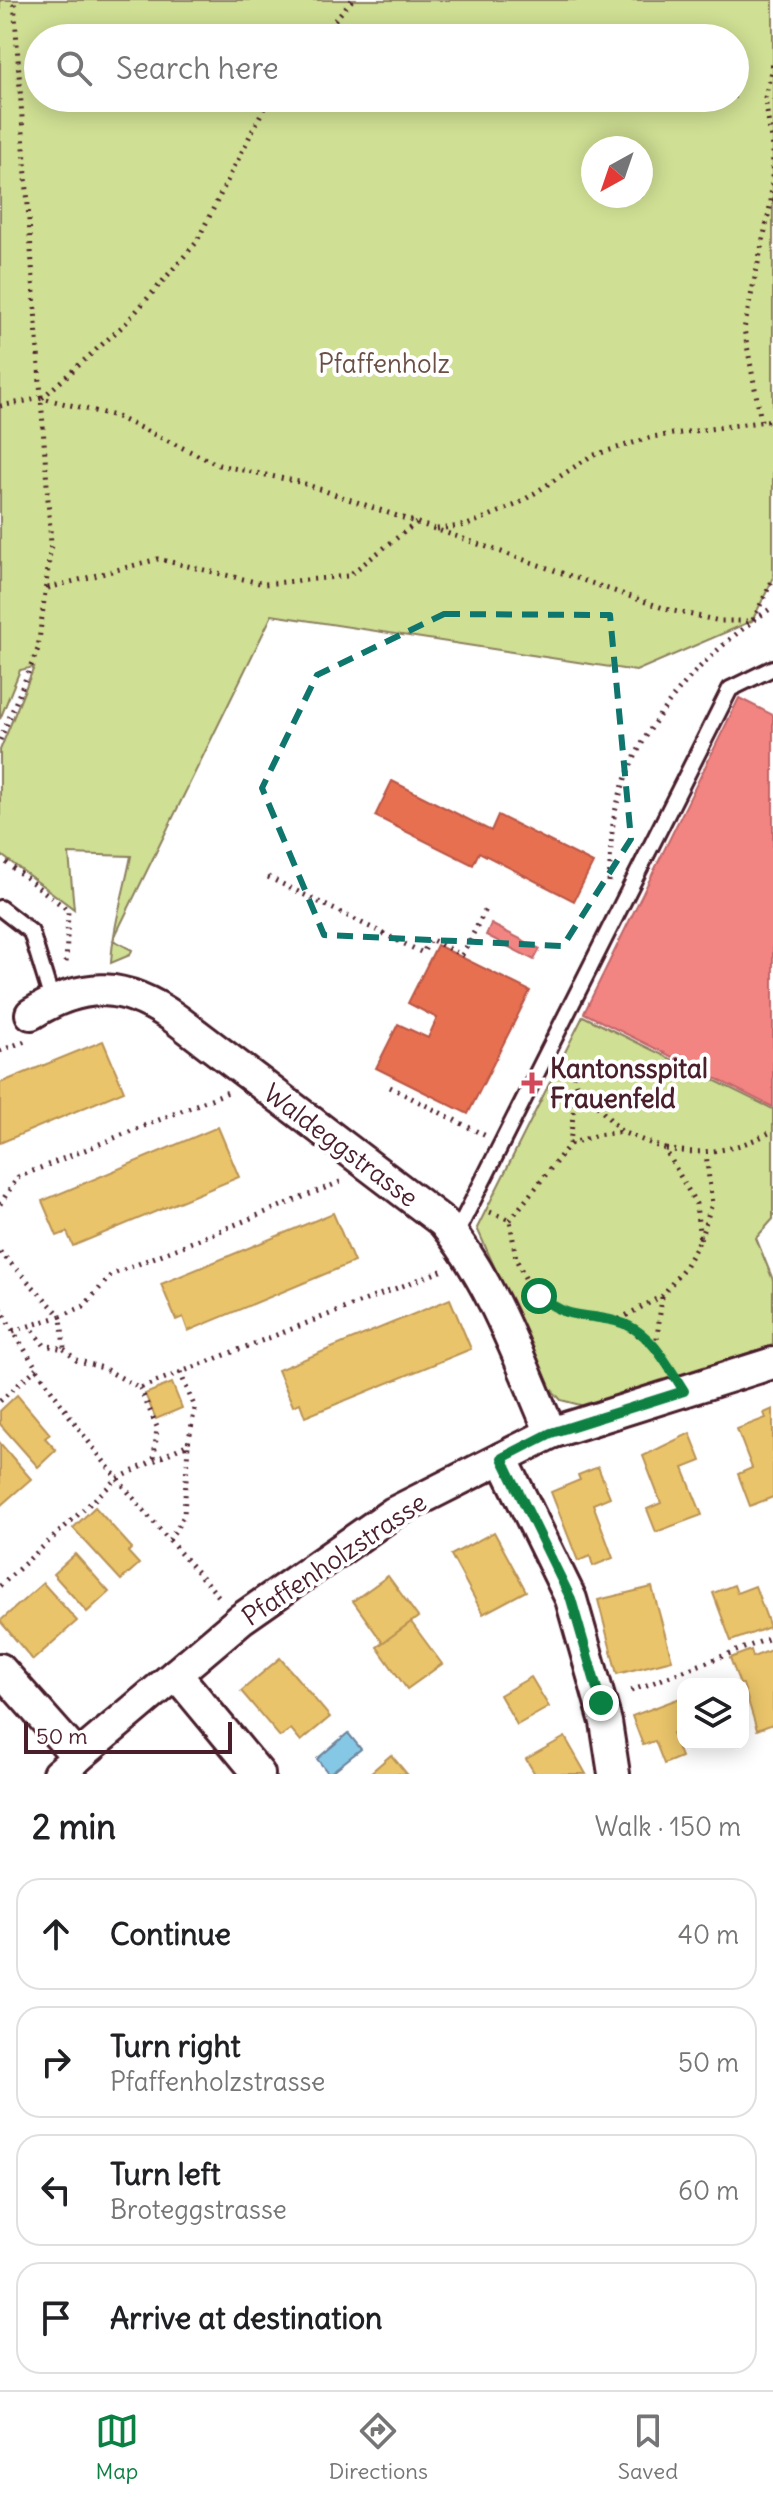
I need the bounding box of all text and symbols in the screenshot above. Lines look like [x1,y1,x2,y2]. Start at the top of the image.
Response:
search box [24,24,749,112]
icon: search [52,46,96,90]
text: Search here [116,49,279,87]
north arrow [581,136,653,208]
park label: Pfaffenholz [318,347,450,380]
place label: Kantonsspital Frauenfeld [550,1052,708,1115]
marker: Kantonsspital Frauenfeld [521,1072,543,1094]
street label: Waldeggstrasse [257,1076,425,1214]
route start [521,1278,557,1314]
street label: Pfaffenholzstrasse [236,1485,432,1633]
map controls [677,1678,749,1750]
button: layers [677,1678,749,1750]
route end [583,1685,619,1721]
scale bar [24,1718,232,1754]
text: 50 m [36,1722,88,1750]
text: 2 min [32,1805,116,1848]
text: Walk · 150 m [595,1810,741,1843]
icon: ahead [34,1912,78,1956]
text: Continue [110,1915,231,1953]
text: 40 m [678,1918,739,1951]
text: Turn right [110,2027,241,2065]
icon: right [34,2040,78,2084]
text: 50 m [678,2046,739,2079]
text: Pfaffenholzstrasse [110,2065,325,2098]
text: Turn left [110,2155,221,2193]
icon: left [34,2168,78,2212]
text: 60 m [678,2174,739,2207]
text: Broteggstrasse [110,2193,287,2226]
icon: arrive [34,2296,78,2340]
text: Arrive at destination [110,2299,382,2337]
tab: Map [95,2409,139,2485]
tab: Directions [329,2409,428,2485]
tab: Saved [618,2409,678,2485]

